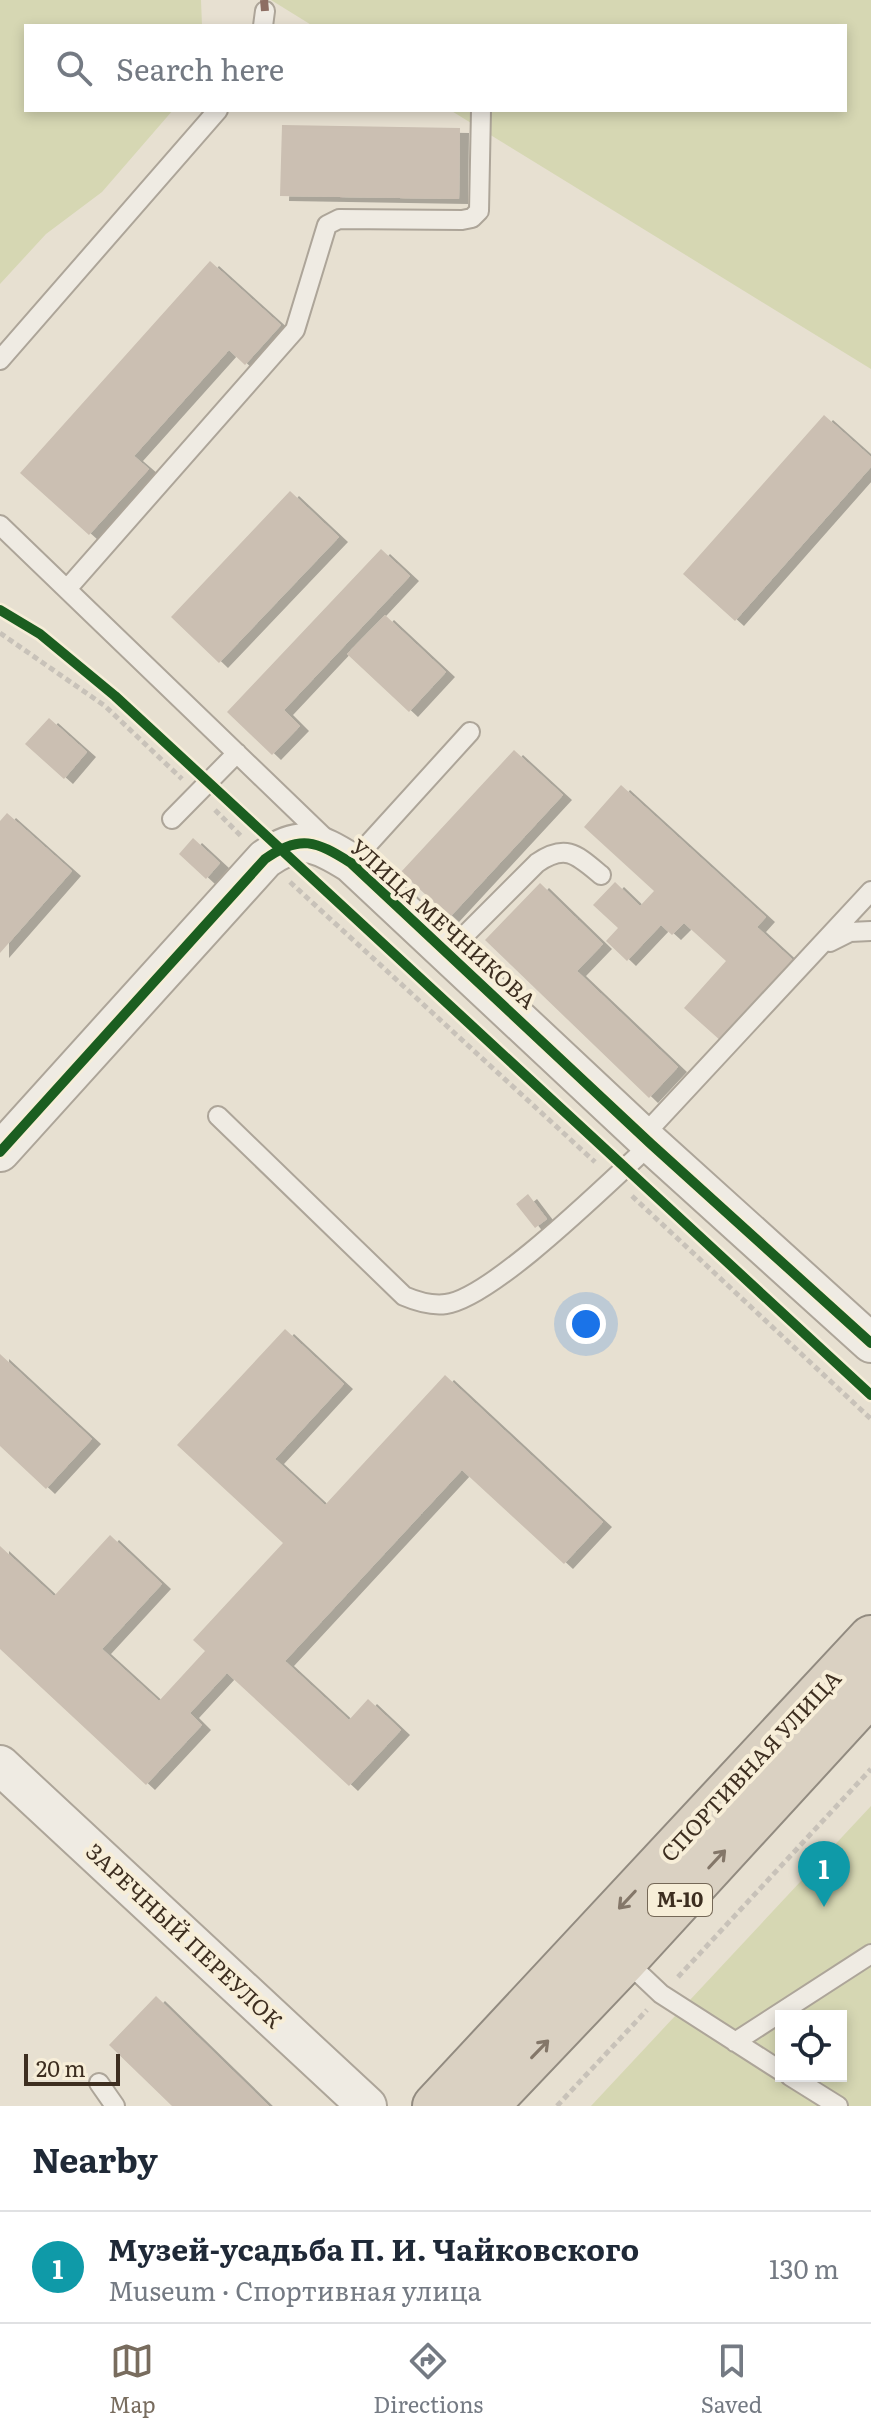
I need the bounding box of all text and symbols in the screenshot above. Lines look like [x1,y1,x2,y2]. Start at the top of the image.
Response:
search box [24,24,847,112]
icon: search [52,46,96,90]
text: Search here [116,46,284,90]
street label: УЛИЦА МЕЧНИКОВА [344,830,545,1016]
your location [566,1304,606,1344]
street label: СПОРТИВНАЯ УЛИЦА [652,1662,848,1868]
street label: ЗАРЕЧНЫЙ ПЕРЕУЛОК [79,1835,291,2035]
pin: 1 [798,1841,850,1907]
one-way arrow [708,1850,726,1870]
road number: М-10 [648,1884,712,1916]
one-way arrow [618,1890,637,1910]
map controls [775,2010,847,2082]
button: locate [775,2010,847,2082]
one-way arrow [530,2040,548,2060]
scale bar [24,2050,120,2086]
text: 20 m [36,2051,86,2084]
text: Nearby [32,2133,158,2183]
text: Музей-усадьба П. И. Чайковского [108,2226,639,2270]
text: 1 [53,2248,63,2287]
text: 130 m [769,2248,839,2287]
text: Museum · Спортивная улица [108,2270,482,2309]
tab: Map [109,2339,156,2420]
tab: Directions [373,2339,483,2420]
tab: Saved [701,2339,762,2420]

